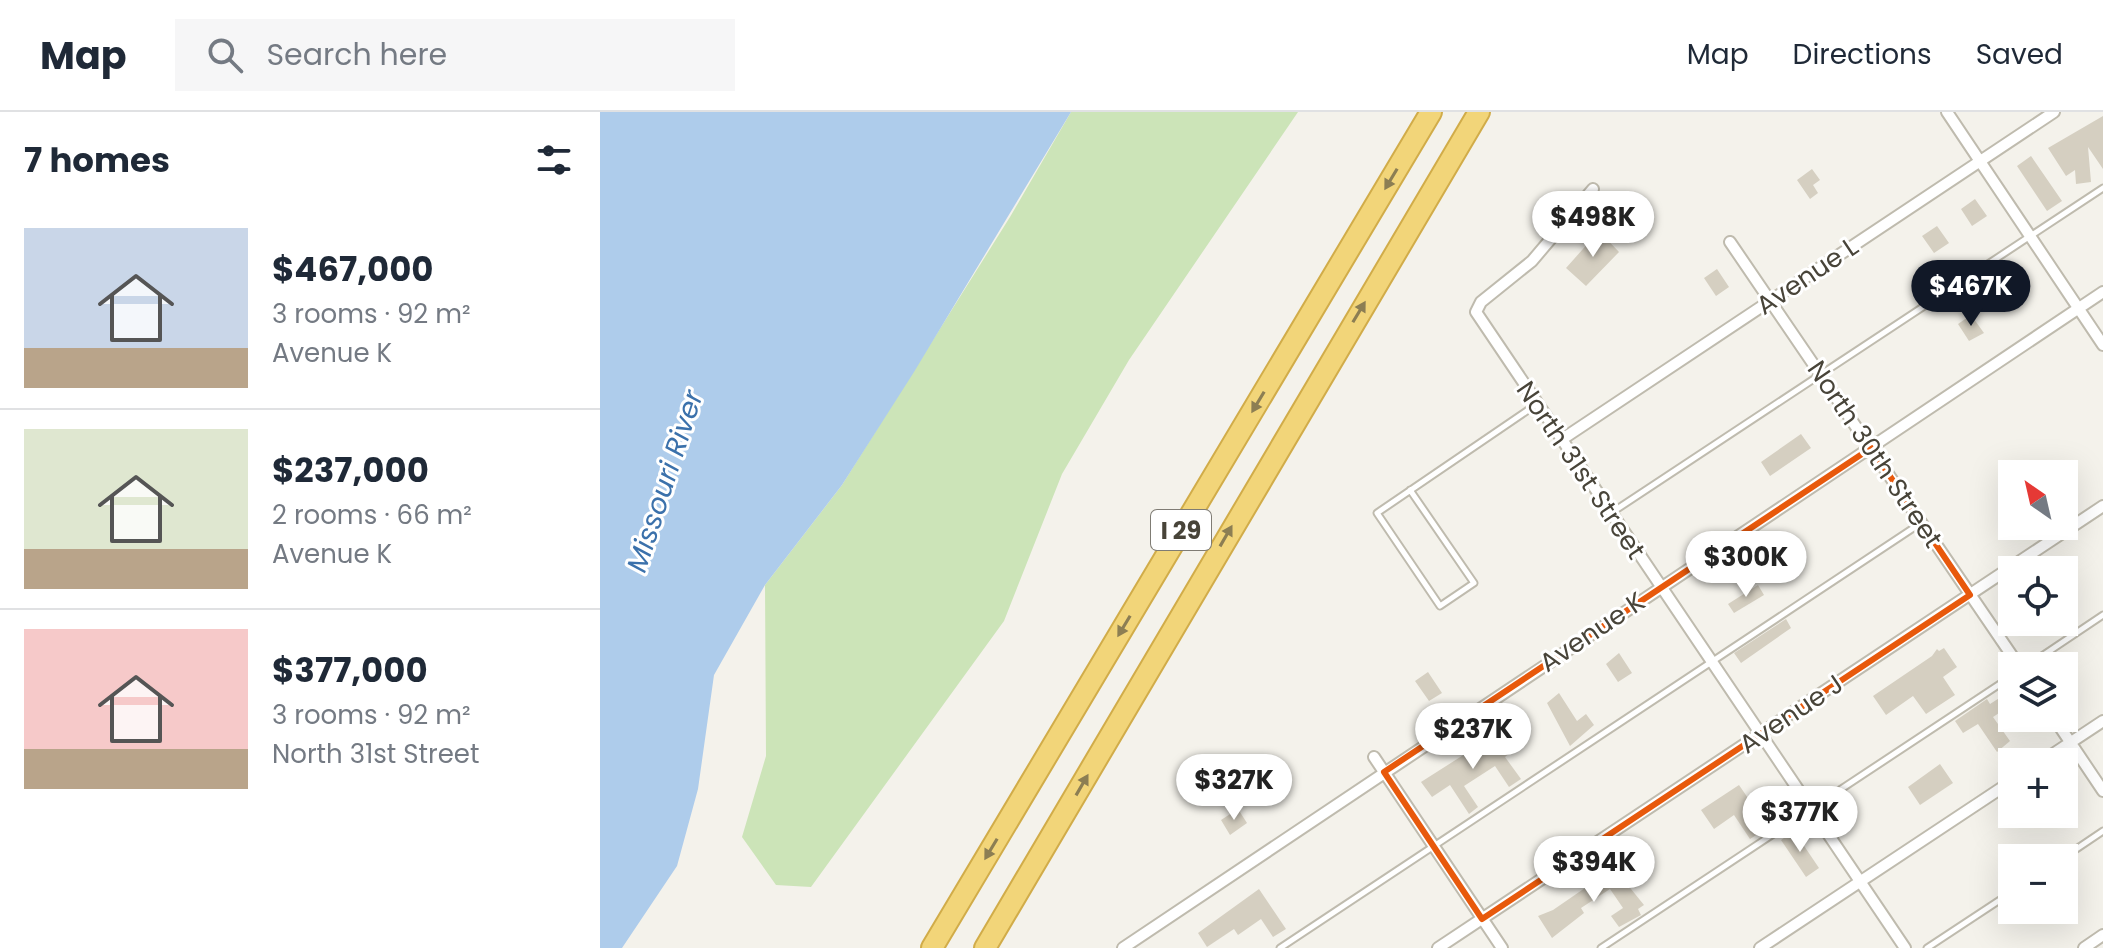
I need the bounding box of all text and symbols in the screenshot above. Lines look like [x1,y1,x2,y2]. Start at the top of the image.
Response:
search box [175,19,735,91]
text: Map [40,29,127,82]
icon: search [203,33,247,77]
text: Search here [267,33,447,76]
text: Map [1687,35,1749,74]
text: Directions [1793,35,1932,74]
text: Saved [1976,35,2063,74]
text: 7 homes [24,136,170,184]
icon: filters [532,138,576,182]
one-way arrow [1384,168,1398,190]
pin: $498K [1537,191,1649,259]
text: $498K [1550,199,1636,235]
street label: Avenue L [1749,229,1865,323]
text: $467,000 [272,245,434,293]
icon: home [88,260,184,356]
pin: $467K [1915,260,2027,328]
text: $467K [1929,268,2013,304]
text: 3 rooms · 92 m² [272,296,471,332]
one-way arrow [1352,301,1366,323]
text: Avenue K [272,335,392,371]
street label: North 30th Street [1799,353,1951,555]
street label: North 31st Street [1508,374,1654,566]
water label: Missouri River [617,384,713,577]
one-way arrow [1251,391,1265,413]
text: $237,000 [272,446,429,494]
north arrow [1998,460,2078,540]
map controls [1998,460,2078,924]
icon: home [88,461,184,557]
text: 2 rooms · 66 m² [272,497,472,533]
road number: I 29 [1151,510,1211,550]
one-way arrow [1219,525,1233,547]
pin: $300K [1690,531,1802,599]
text: Avenue K [272,536,392,572]
text: $300K [1704,539,1788,575]
button: locate [1998,556,2078,636]
street label: Avenue K [1532,583,1652,681]
one-way arrow [1118,615,1132,637]
text: $377,000 [272,646,428,694]
button: layers [1998,652,2078,732]
icon: home [88,661,184,757]
street label: Avenue J [1732,666,1850,762]
text: 3 rooms · 92 m² [272,697,471,733]
pin: $237K [1417,703,1529,771]
text: $237K [1433,711,1513,747]
text: North 31st Street [272,736,479,772]
button: + [1998,748,2078,828]
pin: $327K [1178,754,1290,822]
text: $327K [1194,762,1274,798]
one-way arrow [1075,774,1089,796]
pin: $377K [1744,786,1856,854]
text: $377K [1761,794,1839,830]
pin: $394K [1538,836,1650,904]
one-way arrow [984,838,998,860]
text: $394K [1552,844,1636,880]
button: − [1998,844,2078,924]

